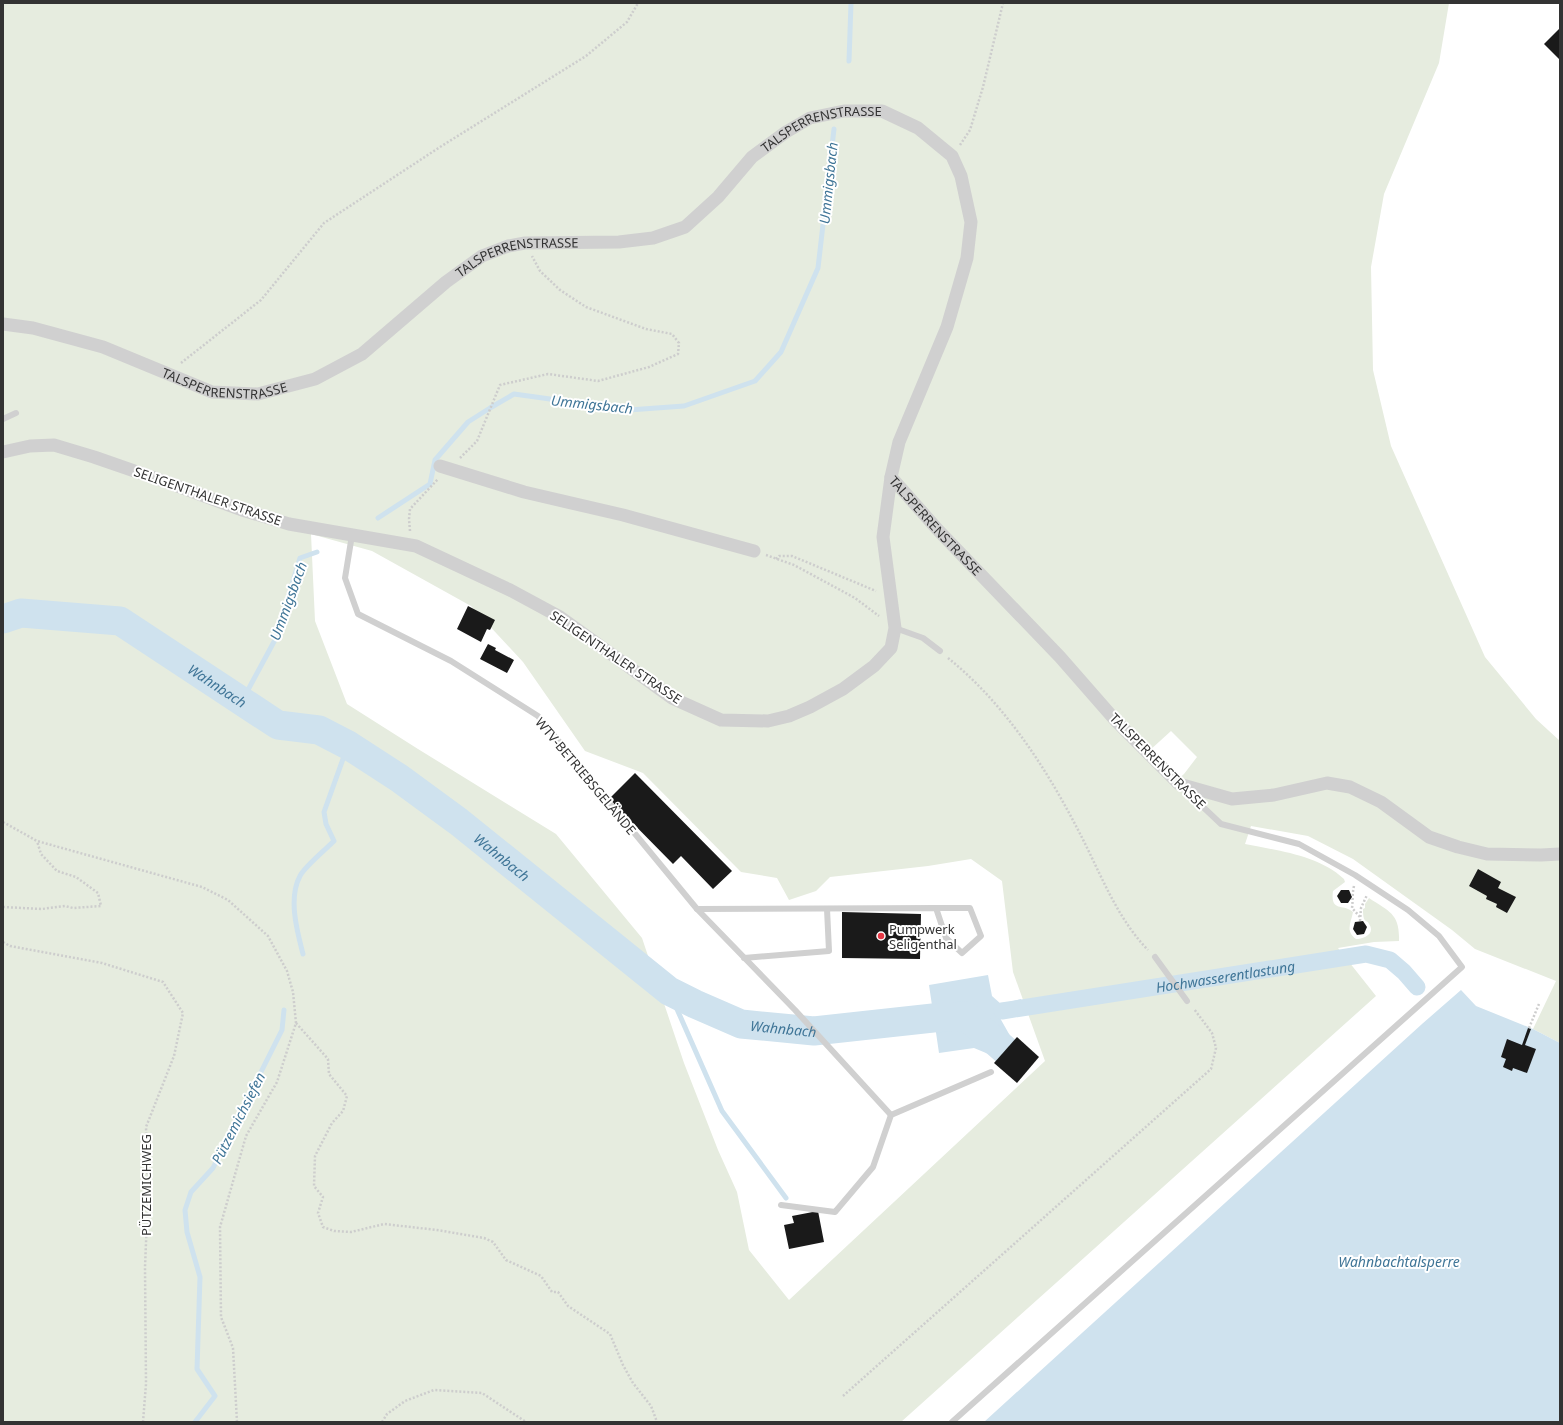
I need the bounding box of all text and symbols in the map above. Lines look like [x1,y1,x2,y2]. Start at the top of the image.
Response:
street label: TALSPERRENSTRASSE [757,102,882,157]
water label: Ummigsbach [814,141,842,225]
street label: TALSPERRENSTRASSE [452,233,579,281]
street label: TALSPERRENSTRASSE [159,363,289,403]
water label: Ummigsbach [550,390,634,418]
street label: SELIGENTHALER STRASSE [132,462,284,530]
street label: TALSPERRENSTRASSE [885,472,986,579]
water label: Ummigsbach [265,559,311,643]
street label: SELIGENTHALER STRASSE [547,606,685,708]
water label: Wahnbach [185,659,250,711]
street label: TALSPERRENSTRASSE [1106,709,1210,813]
street label: WTV-BETRIEBSGELÄNDE [532,714,640,838]
water label: Wahnbach [470,829,534,885]
place label: Pumpwerk Seligenthal [889,920,957,953]
marker: Pumpwerk Seligenthal [876,931,886,941]
water label: Hochwasserentlastung [1154,956,1296,996]
water label: Wahnbach [750,1015,817,1041]
water label: Pützemichsiefen [207,1069,269,1167]
street label: PÜTZEMICHWEG [137,1134,155,1236]
water label: Wahnbachtalsperre [1338,1252,1460,1271]

